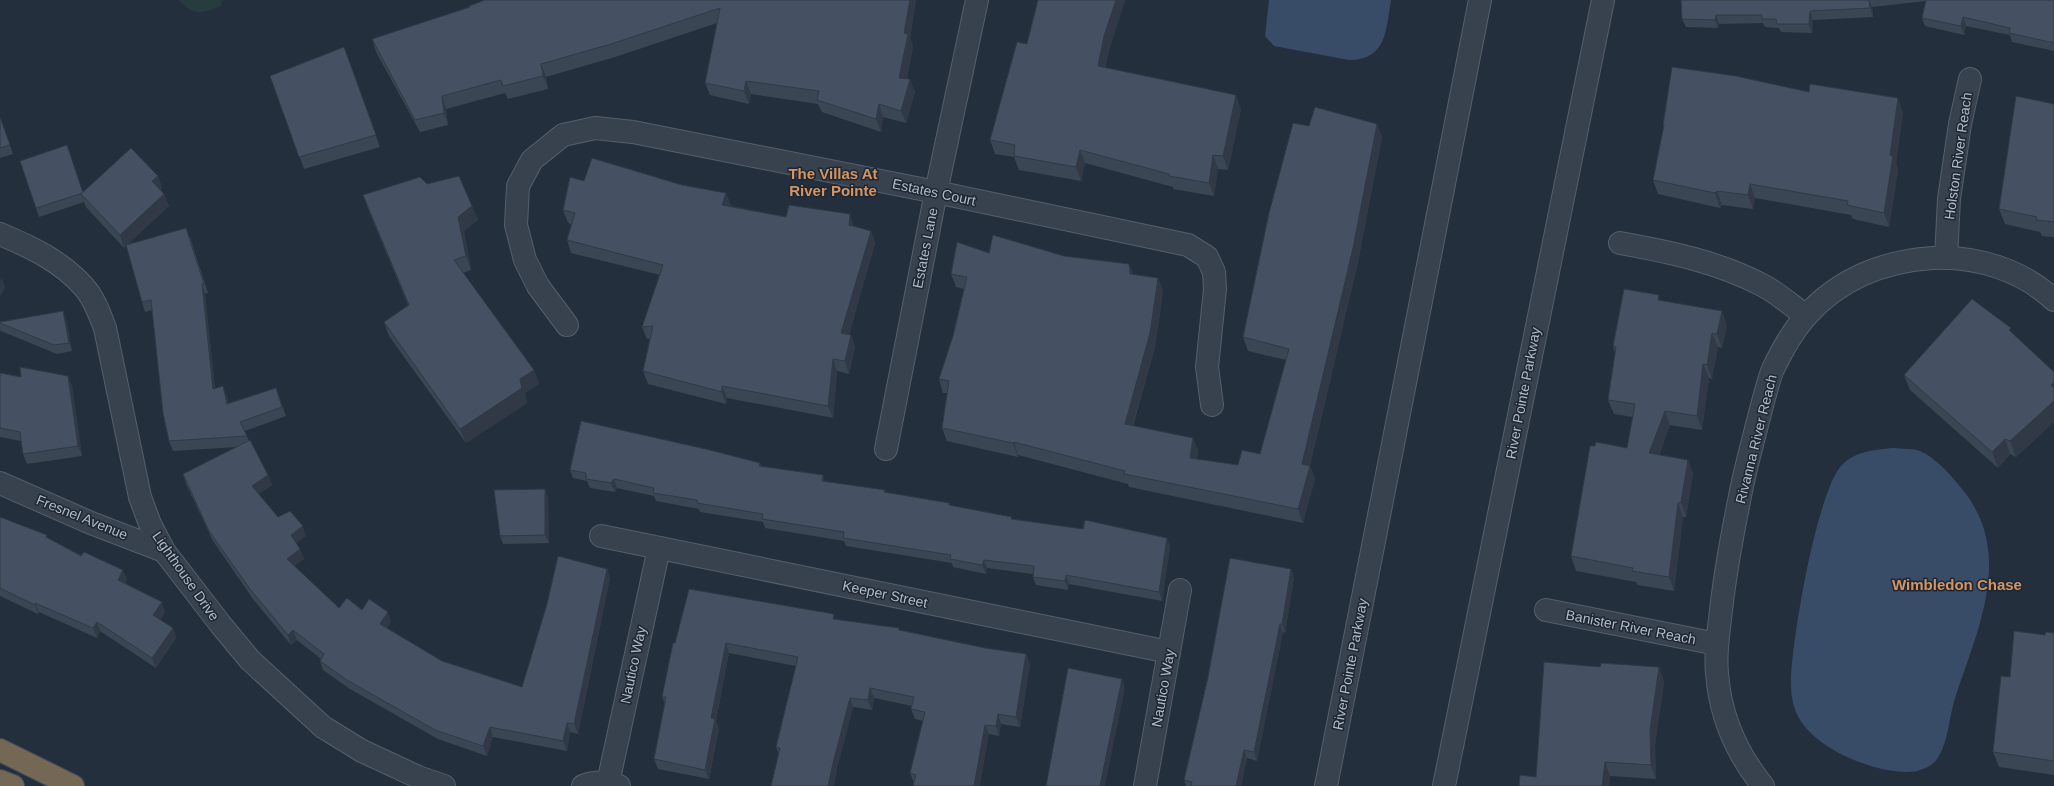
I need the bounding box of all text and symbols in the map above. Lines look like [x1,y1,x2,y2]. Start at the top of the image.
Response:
street label: Holston River Reach [1941,91,1975,221]
district label: The Villas At River Pointe [788,165,878,199]
street label: Estates Court [891,175,977,209]
street label: Estates Lane [909,206,941,290]
street label: River Pointe Parkway [1502,326,1544,460]
street label: Rivanna River Reach [1732,373,1780,505]
street label: Fresnel Avenue [34,491,130,543]
street label: Lighthouse Drive [149,528,223,624]
district label: Wimbledon Chase [1892,576,2022,593]
street label: Keeper Street [841,577,929,611]
street label: River Pointe Parkway [1329,597,1371,731]
street label: Banister River Reach [1565,607,1697,647]
street label: Nautico Way [617,625,649,705]
street label: Nautico Way [1148,648,1178,728]

